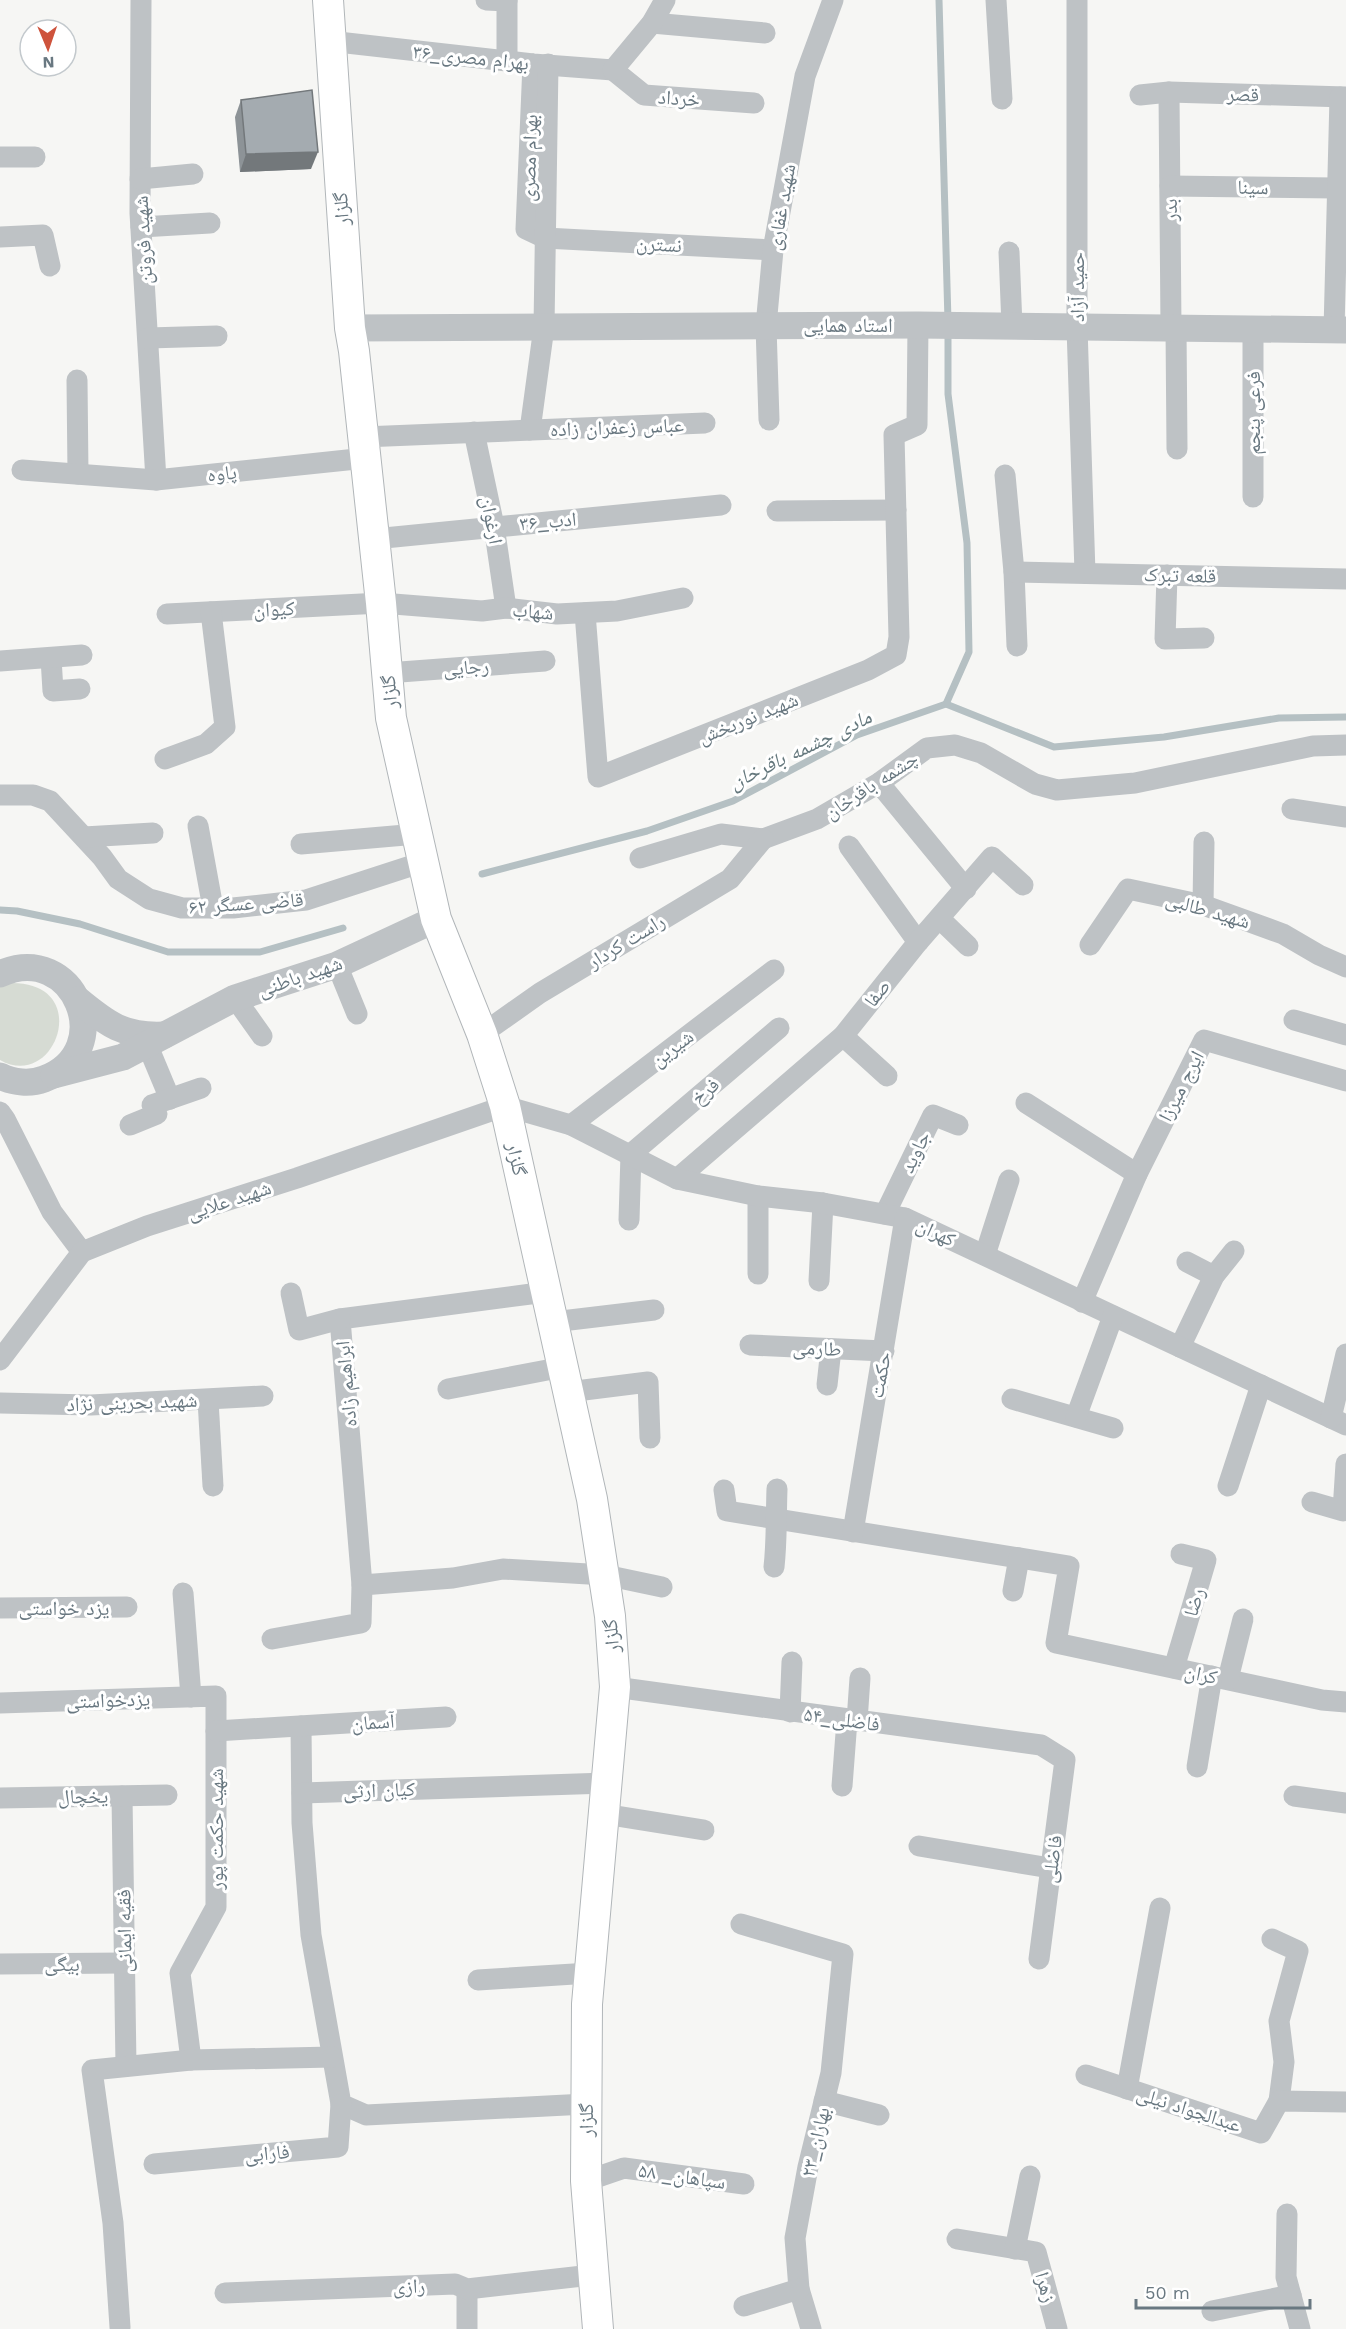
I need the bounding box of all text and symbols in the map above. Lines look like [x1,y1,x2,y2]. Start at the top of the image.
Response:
north arrow [18,18,78,78]
street label: ۳۶_بهرام مصری [412,39,530,77]
text: N [42,53,55,72]
street label: قصر [1226,81,1259,107]
street label: خرداد [657,85,701,111]
street label: بهرام مصری [515,114,545,202]
street label: شهید غفاری [762,162,800,252]
street label: سینا [1237,175,1269,199]
street label: گلزار [328,191,354,228]
street label: شهید فروتن [129,195,157,285]
street label: بدر [1158,198,1182,223]
street label: نسترن [636,231,682,257]
street label: حمید آزاد [1065,252,1089,322]
street label: استاد همایی [803,313,893,337]
street label: فرعی پنجم [1241,371,1267,455]
street label: عباس زعفران زاده [550,413,684,441]
street label: پاوه [206,460,238,487]
street label: ارغوان [476,494,508,546]
street label: ۳۶_ادب [518,507,578,535]
street label: قلعه تبرک [1143,562,1217,588]
street label: کیوان [253,596,295,622]
street label: شهاب [511,597,555,625]
street label: رجایی [442,653,490,681]
street label: گلزار [376,674,403,711]
street label: شهید نوربخش [694,687,802,749]
water label: مادی چشمه باقرخان [725,704,875,794]
street label: چشمه باقرخان [820,746,922,824]
street label: قاضی عسگر ۶۲ [188,887,304,919]
street label: شهید طالبی [1163,887,1253,933]
street label: راست کردار [582,909,669,974]
street label: شهید باطنی [255,950,345,1002]
street label: صفا [859,974,895,1012]
street label: شیرین [646,1024,698,1072]
street label: ایرج میرزا [1153,1047,1210,1126]
street label: فرخ [686,1072,725,1110]
street label: جاوید [895,1127,935,1177]
street label: گلزار [502,1139,532,1178]
street label: شهید علایی [184,1175,274,1225]
street label: کهران [913,1213,959,1251]
street label: طارمی [792,1335,842,1361]
street label: ابراهیم زاده [330,1340,364,1428]
street label: حکمت [864,1350,896,1400]
street label: شهید بحرینی نژاد [66,1388,198,1416]
street label: رضا [1178,1585,1210,1619]
street label: یزد خواستی [19,1596,109,1620]
street label: گلزار [598,1618,625,1655]
street label: کران [1182,1659,1220,1689]
street label: یزدخواستی [66,1687,150,1713]
street label: ۵۴_فاضلی [802,1702,882,1736]
street label: آسمان [351,1708,396,1735]
street label: شهید حکمت پور [204,1768,228,1891]
street label: کیان ارثی [343,1777,415,1803]
street label: یخچال [58,1784,108,1808]
street label: فاضلی [1037,1834,1067,1884]
street label: فقیه ایمانی [111,1889,137,1973]
street label: بیگی [44,1952,80,1976]
street label: عبدالجواد نیلی [1134,2081,1244,2137]
street label: گلزار [574,2103,598,2138]
street label: ۲۳_بهاران [795,2105,835,2179]
street label: فارابی [243,2139,291,2167]
street label: ۵۸ _سپاهان [637,2158,727,2194]
street label: زهرا [1030,2269,1062,2305]
scale bar [1136,2272,1310,2310]
street label: رازی [392,2273,426,2299]
text: 50 m [1145,2282,1190,2303]

